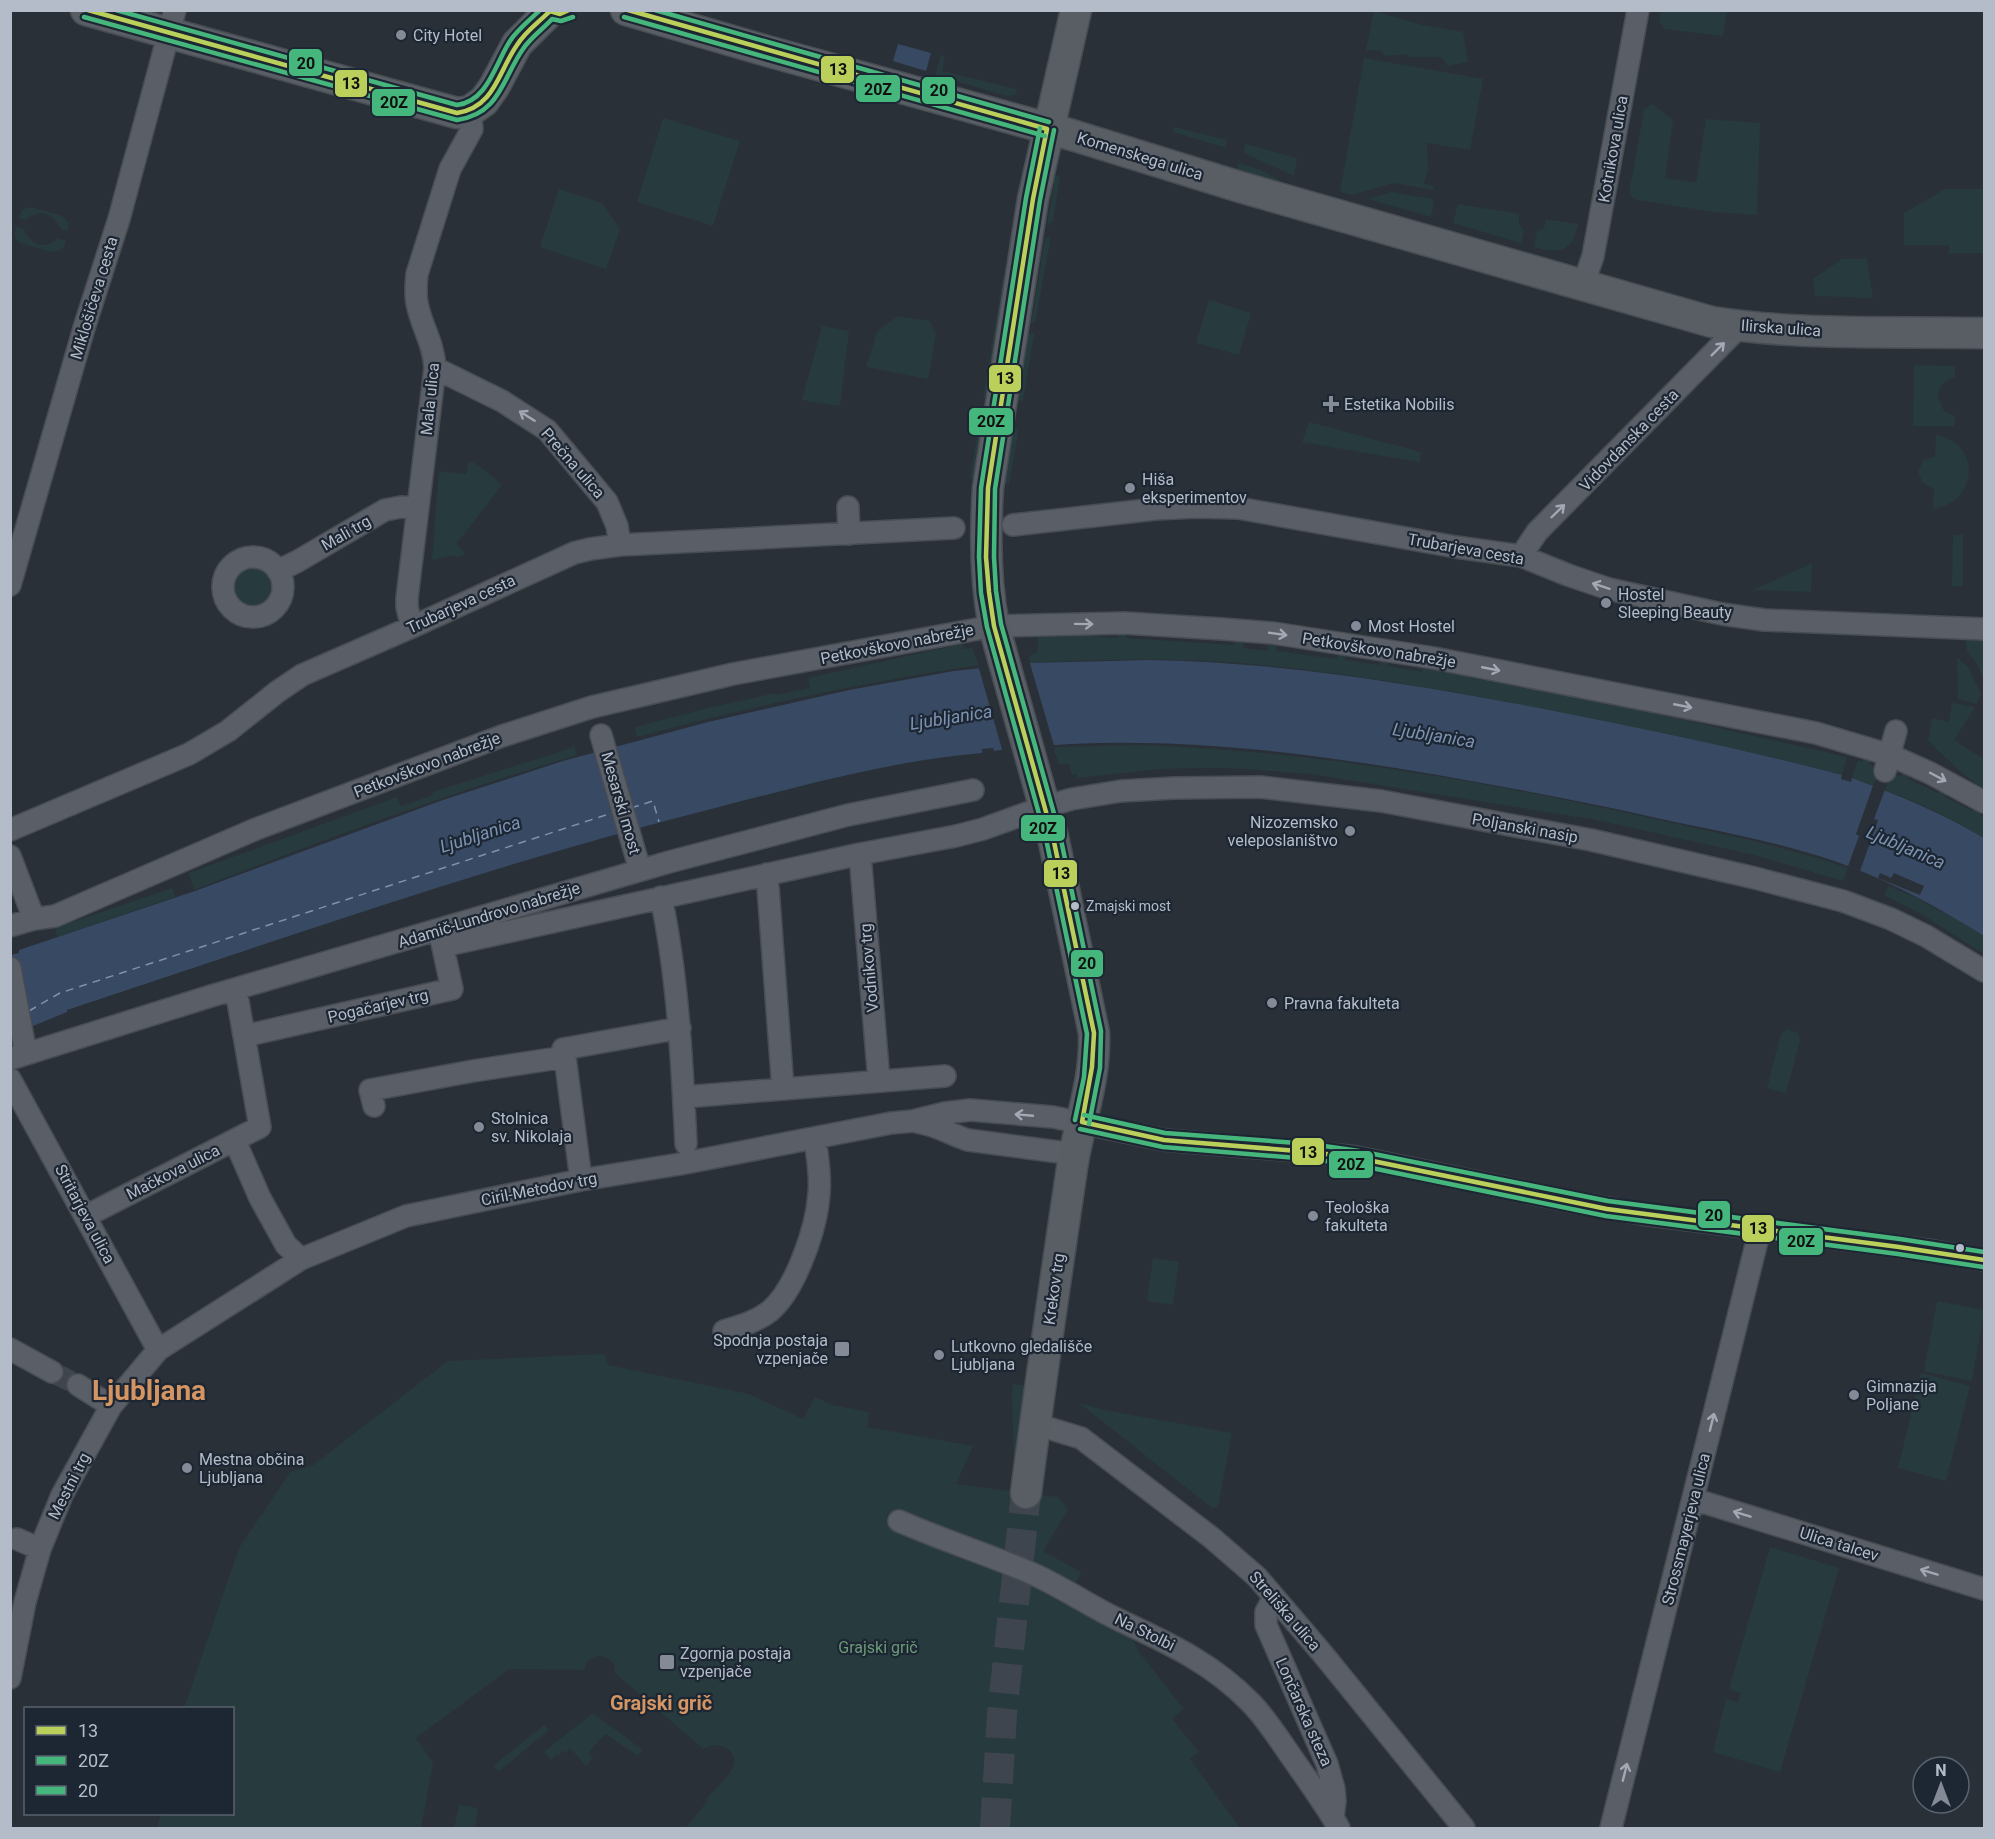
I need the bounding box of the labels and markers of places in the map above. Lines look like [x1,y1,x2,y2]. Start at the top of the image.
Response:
place label: City Hotel [413,26,482,45]
marker: City Hotel [394,28,408,42]
marker: Estetika Nobilis [1322,395,1340,413]
place label: Estetika Nobilis [1344,395,1454,414]
place label: Hiša eksperimentov [1142,470,1247,507]
marker: Hiša eksperimentov [1123,481,1137,495]
place label: Hostel Sleeping Beauty [1618,585,1732,622]
marker: Hostel Sleeping Beauty [1599,596,1613,610]
place label: Most Hostel [1368,617,1455,636]
marker: Most Hostel [1349,619,1363,633]
place label: Nizozemsko veleposlaništvo [1228,813,1338,850]
marker: Nizozemsko veleposlaništvo [1343,824,1357,838]
place label: Zmajski most [1086,898,1171,914]
marker: Zmajski most [1069,900,1081,912]
place label: Pravna fakulteta [1284,994,1400,1013]
marker: Pravna fakulteta [1265,996,1279,1010]
place label: Stolnica sv. Nikolaja [491,1109,572,1146]
marker: Stolnica sv. Nikolaja [472,1120,486,1134]
place label: Teološka fakulteta [1325,1198,1389,1235]
marker: Teološka fakulteta [1306,1209,1320,1223]
unlabelled marker [1954,1242,1966,1254]
place label: Spodnja postaja vzpenjače [713,1331,828,1368]
place label: Lutkovno gledališče Ljubljana [951,1337,1092,1374]
marker: Spodnja postaja vzpenjače [833,1340,851,1358]
marker: Lutkovno gledališče Ljubljana [932,1348,946,1362]
place label: Gimnazija Poljane [1866,1377,1937,1414]
marker: Gimnazija Poljane [1847,1388,1861,1402]
place label: Mestna občina Ljubljana [199,1450,304,1487]
marker: Mestna občina Ljubljana [180,1461,194,1475]
place label: Zgornja postaja vzpenjače [680,1644,791,1681]
marker: Zgornja postaja vzpenjače [658,1653,676,1671]

